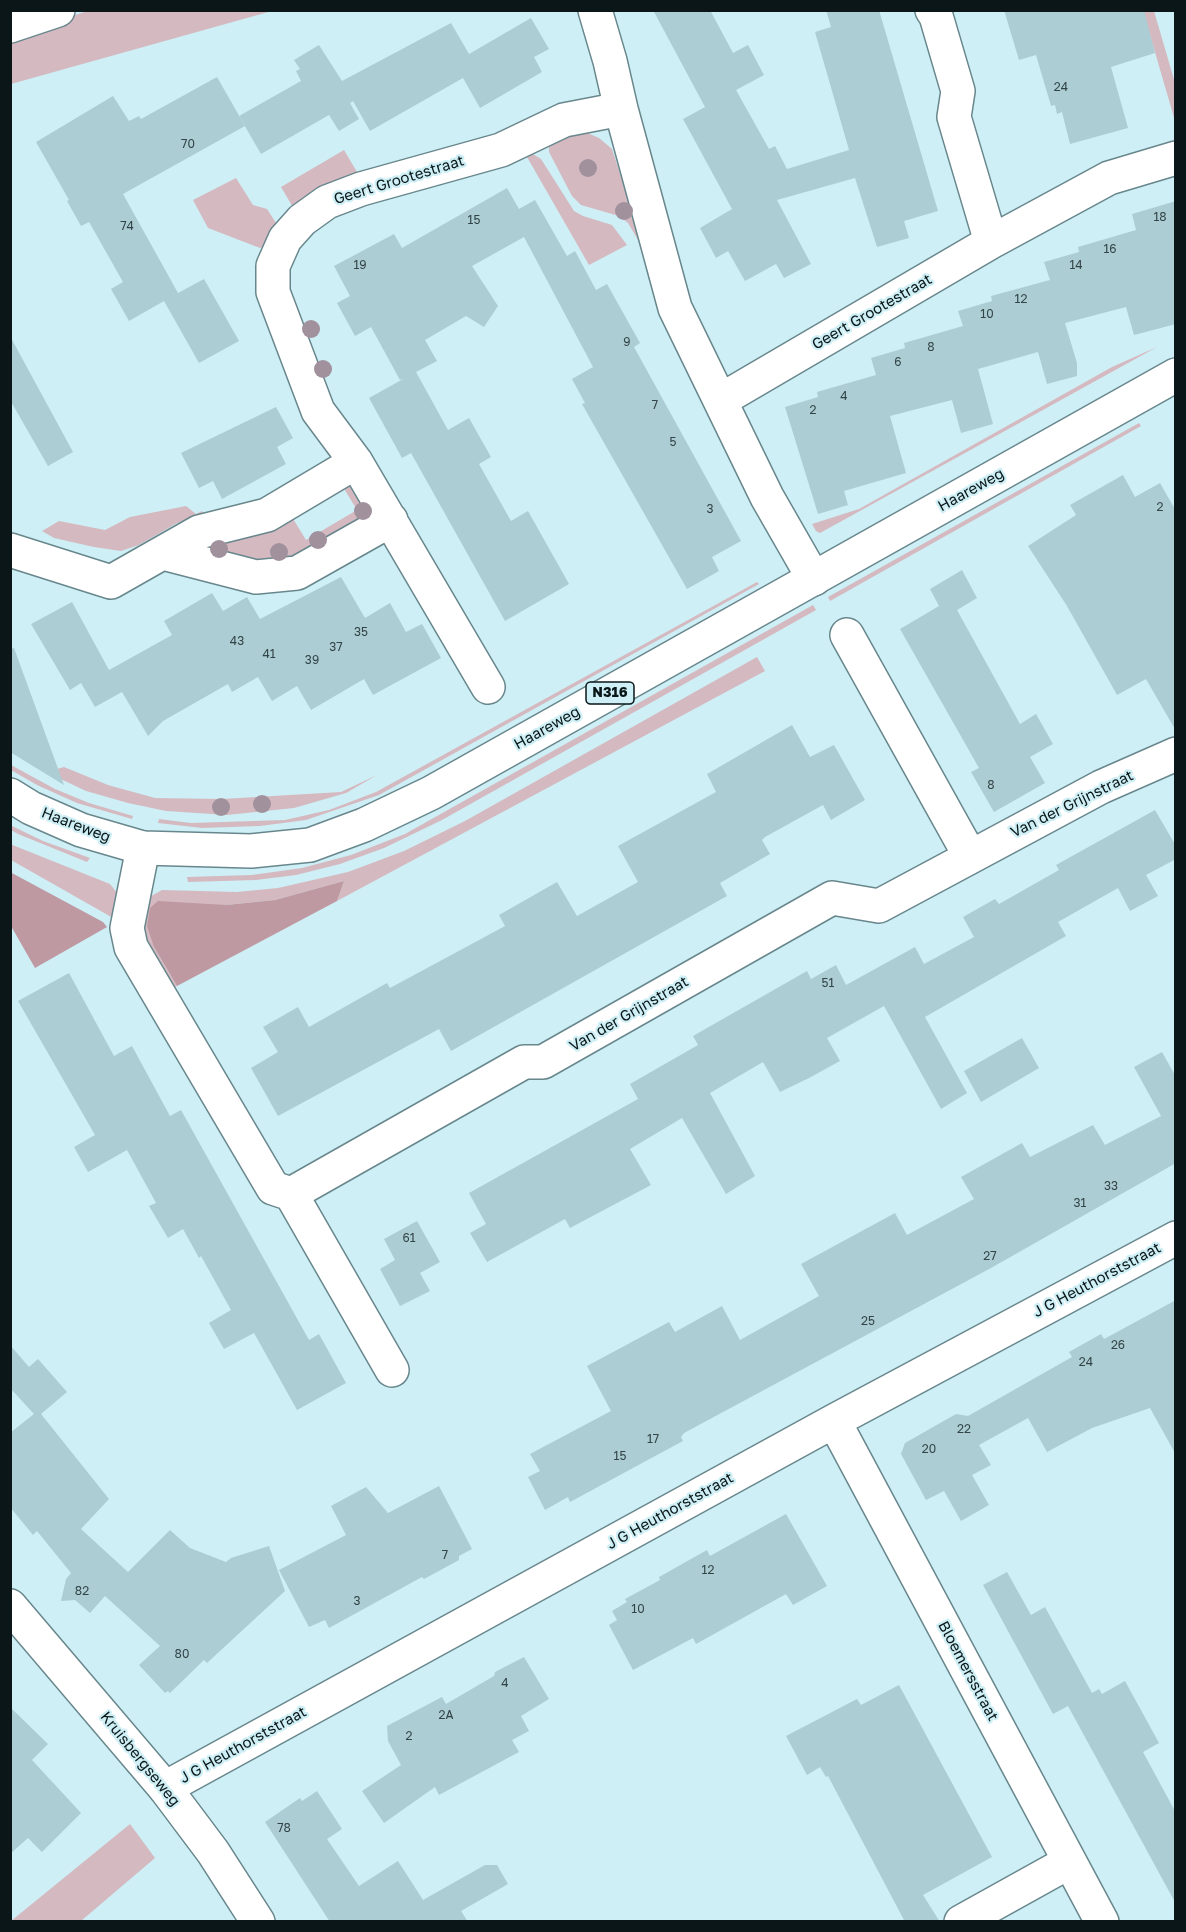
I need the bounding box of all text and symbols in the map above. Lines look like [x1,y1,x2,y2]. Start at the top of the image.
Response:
house number: 24 [1054,80,1068,94]
house number: 70 [181,137,195,151]
street label: Geert Grootestraat [332,152,466,208]
house number: 18 [1153,210,1167,224]
house number: 15 [468,213,480,227]
house number: 74 [120,219,134,233]
house number: 16 [1103,242,1117,256]
house number: 19 [353,258,367,272]
house number: 14 [1069,258,1083,272]
street label: Geert Grootestraat [809,270,935,354]
house number: 12 [1015,292,1027,306]
house number: 10 [980,307,994,321]
house number: 9 [623,335,631,349]
house number: 8 [927,340,935,354]
house number: 6 [894,355,902,369]
house number: 4 [840,389,848,403]
house number: 7 [652,398,658,412]
house number: 2 [810,403,816,417]
house number: 5 [670,435,676,449]
street label: Haareweg [935,465,1007,515]
house number: 2 [1157,500,1163,514]
house number: 3 [706,502,714,516]
house number: 35 [354,625,368,639]
house number: 43 [230,634,244,648]
house number: 37 [329,640,343,654]
house number: 41 [262,647,276,661]
house number: 39 [305,653,319,667]
road number: N316 [586,682,634,704]
street label: Haareweg [511,703,583,753]
street label: Van der Grijnstraat [1008,766,1136,842]
house number: 8 [987,778,995,792]
street label: Haareweg [39,804,113,846]
street label: Van der Grijnstraat [566,973,692,1055]
house number: 51 [822,976,834,990]
house number: 33 [1104,1179,1118,1193]
house number: 31 [1074,1196,1086,1210]
house number: 61 [402,1231,416,1245]
street label: J G Heuthorststraat [1030,1239,1164,1321]
house number: 27 [983,1249,997,1263]
house number: 25 [861,1314,875,1328]
house number: 26 [1111,1338,1125,1352]
house number: 24 [1079,1355,1093,1369]
house number: 22 [957,1422,971,1436]
house number: 17 [647,1432,659,1446]
house number: 20 [922,1442,936,1456]
house number: 15 [614,1449,626,1463]
street label: J G Heuthorststraat [604,1469,736,1553]
house number: 7 [442,1548,448,1562]
house number: 12 [702,1563,714,1577]
house number: 82 [75,1584,89,1598]
house number: 3 [353,1594,361,1608]
house number: 10 [631,1602,645,1616]
street label: Bloemersstraat [934,1618,1002,1724]
house number: 80 [175,1647,189,1661]
house number: 4 [501,1676,509,1690]
street label: J G Heuthorststraat [177,1703,309,1787]
street label: Kruisbergseweg [96,1708,184,1810]
house number: 2A [439,1708,453,1722]
house number: 2 [406,1729,412,1743]
house number: 78 [277,1821,291,1835]

